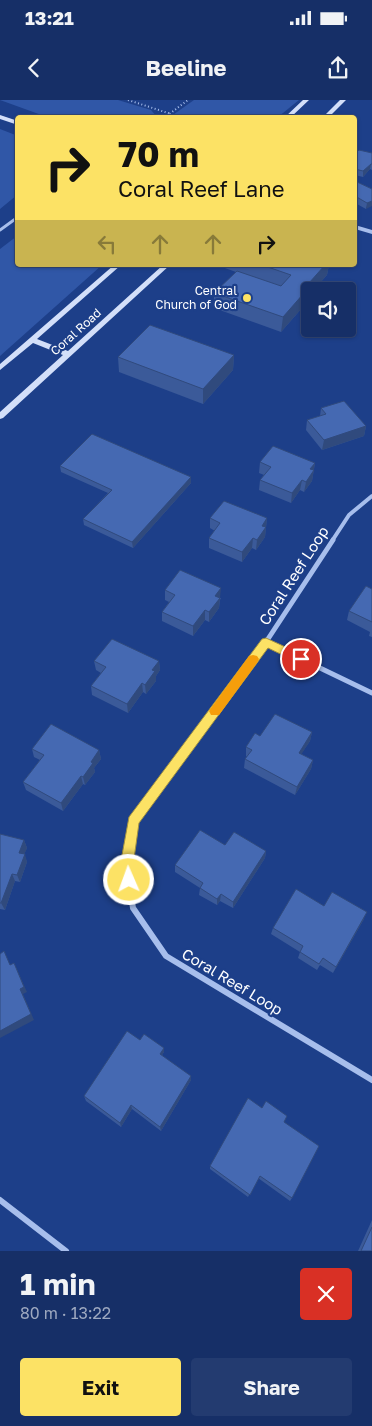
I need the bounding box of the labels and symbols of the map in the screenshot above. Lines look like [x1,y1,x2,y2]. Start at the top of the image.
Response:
place label: Central Church of God [155,283,237,312]
marker: Central Church of God [241,292,253,304]
street label: Coral Road [47,305,104,358]
street label: Coral Reef Loop [255,523,332,628]
pin [280,638,322,680]
position arrow [102,853,154,905]
street label: Coral Reef Loop [179,944,286,1018]

